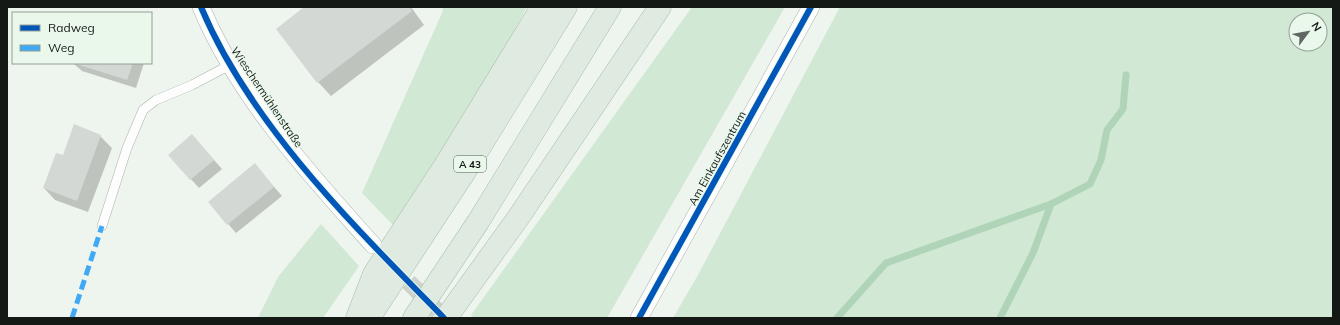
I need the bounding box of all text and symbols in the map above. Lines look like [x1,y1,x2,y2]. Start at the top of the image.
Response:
legend [12,12,152,64]
north arrow [1288,12,1328,52]
text: N [1308,19,1325,34]
text: Radweg [48,20,95,35]
text: Weg [48,40,74,55]
street label: Wieschermühlenstraße [228,44,306,150]
street label: Am Einkaufszentrum [685,108,749,208]
road number: A 43 [454,156,486,172]

